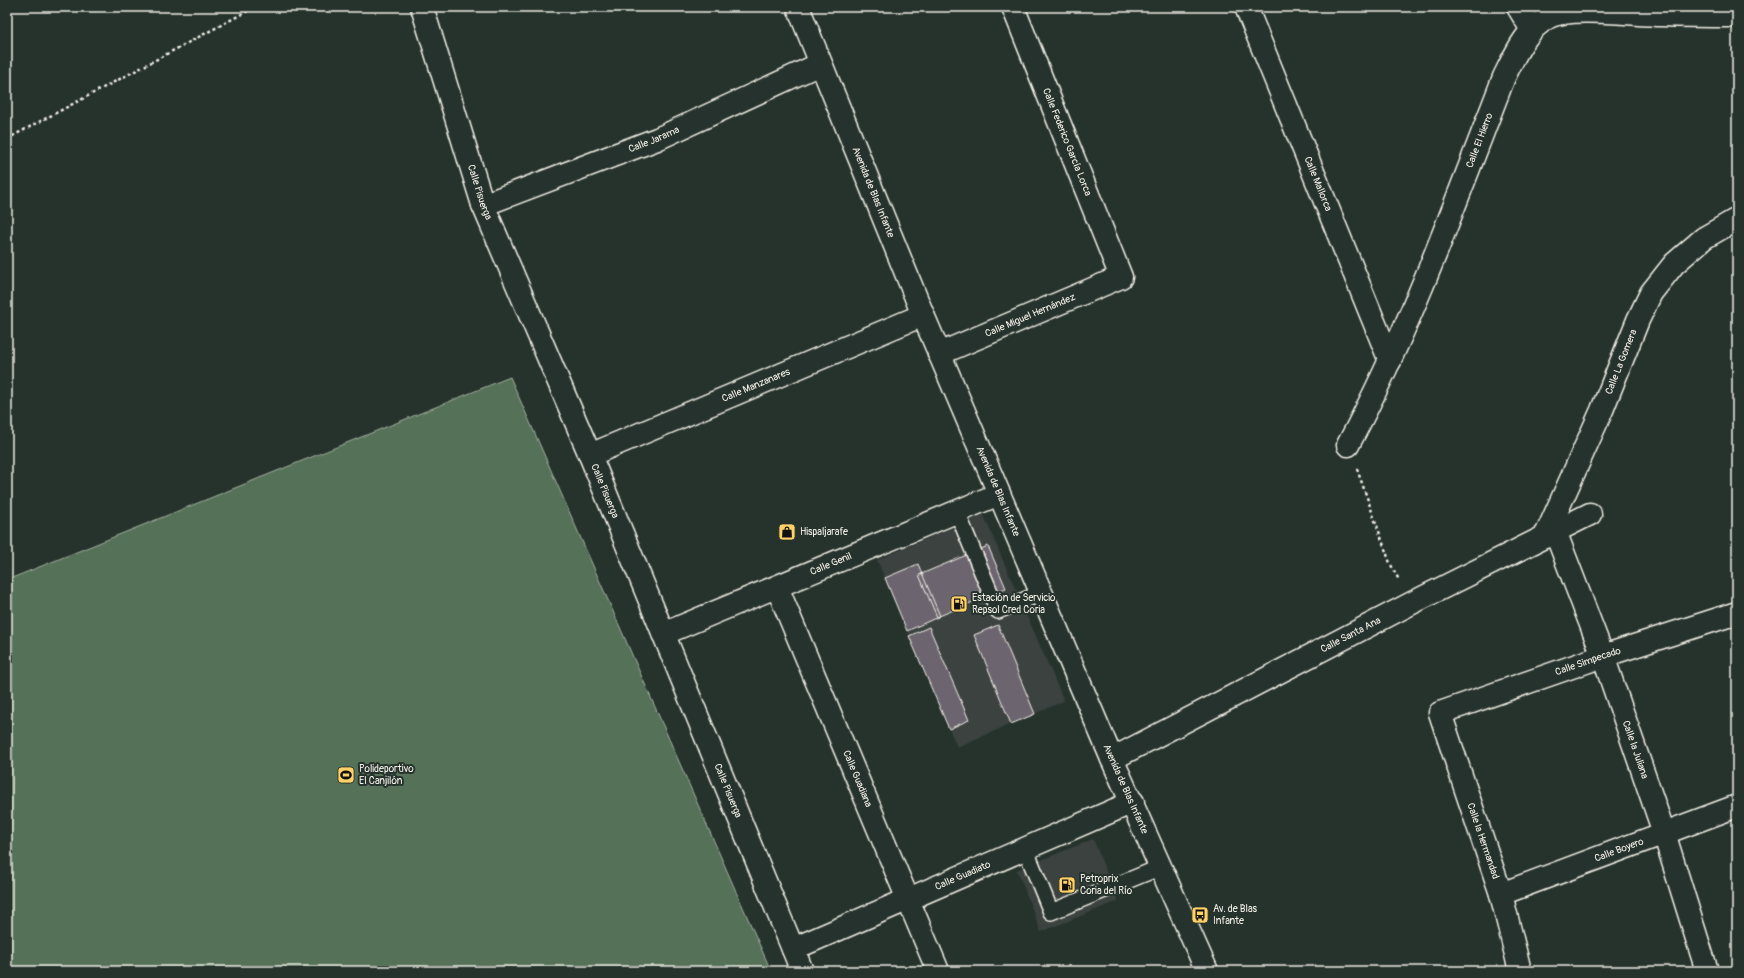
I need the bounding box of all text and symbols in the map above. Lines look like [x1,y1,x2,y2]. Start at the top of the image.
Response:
street label: Calle Federico García Lorca [1040,86,1094,198]
street label: Calle El Hierro [1464,111,1496,170]
street label: Calle Jarama [627,123,682,155]
street label: Avenida de Blas Infante [849,145,897,240]
street label: Calle Mallorca [1301,155,1335,213]
street label: Calle Pisuerga [465,163,495,222]
street label: Calle Miguel Hernández [983,291,1077,340]
street label: Calle La Gomera [1603,327,1640,396]
street label: Calle Manzanares [720,365,792,405]
street label: Avenida de Blas Infante [974,444,1023,538]
street label: Calle Pisuerga [588,462,621,520]
shop icon: Hispaljarafe [777,522,797,542]
place label: Hispaljarafe [800,526,848,538]
street label: Calle Genil [808,550,854,578]
place label: Estación de Servicio Repsol Cred Coria [972,592,1056,616]
fuel station icon: Estación de Servicio Repsol Cred Coria [949,594,969,614]
street label: Calle Santa Ana [1319,614,1383,655]
street label: Calle Simpecado [1554,645,1623,678]
street label: Calle la Juliana [1620,719,1651,781]
street label: Avenida de Blas Infante [1100,742,1151,836]
street label: Calle Guadiana [840,749,875,809]
street label: Calle Pisuerga [711,762,745,820]
place label: Polideportivo El Canjilón [359,763,414,787]
sports icon: Polideportivo El Canjilón [336,765,356,785]
street label: Calle la Hermandad [1464,801,1502,881]
street label: Calle Boyero [1593,835,1646,865]
street label: Calle Guadiato [933,858,993,893]
place label: Petroprix Coria del Río [1080,873,1133,897]
fuel station icon: Petroprix Coria del Río [1057,875,1077,895]
place label: Av. de Blas Infante [1213,903,1258,927]
bus stop icon: Av. de Blas Infante [1190,905,1210,925]

